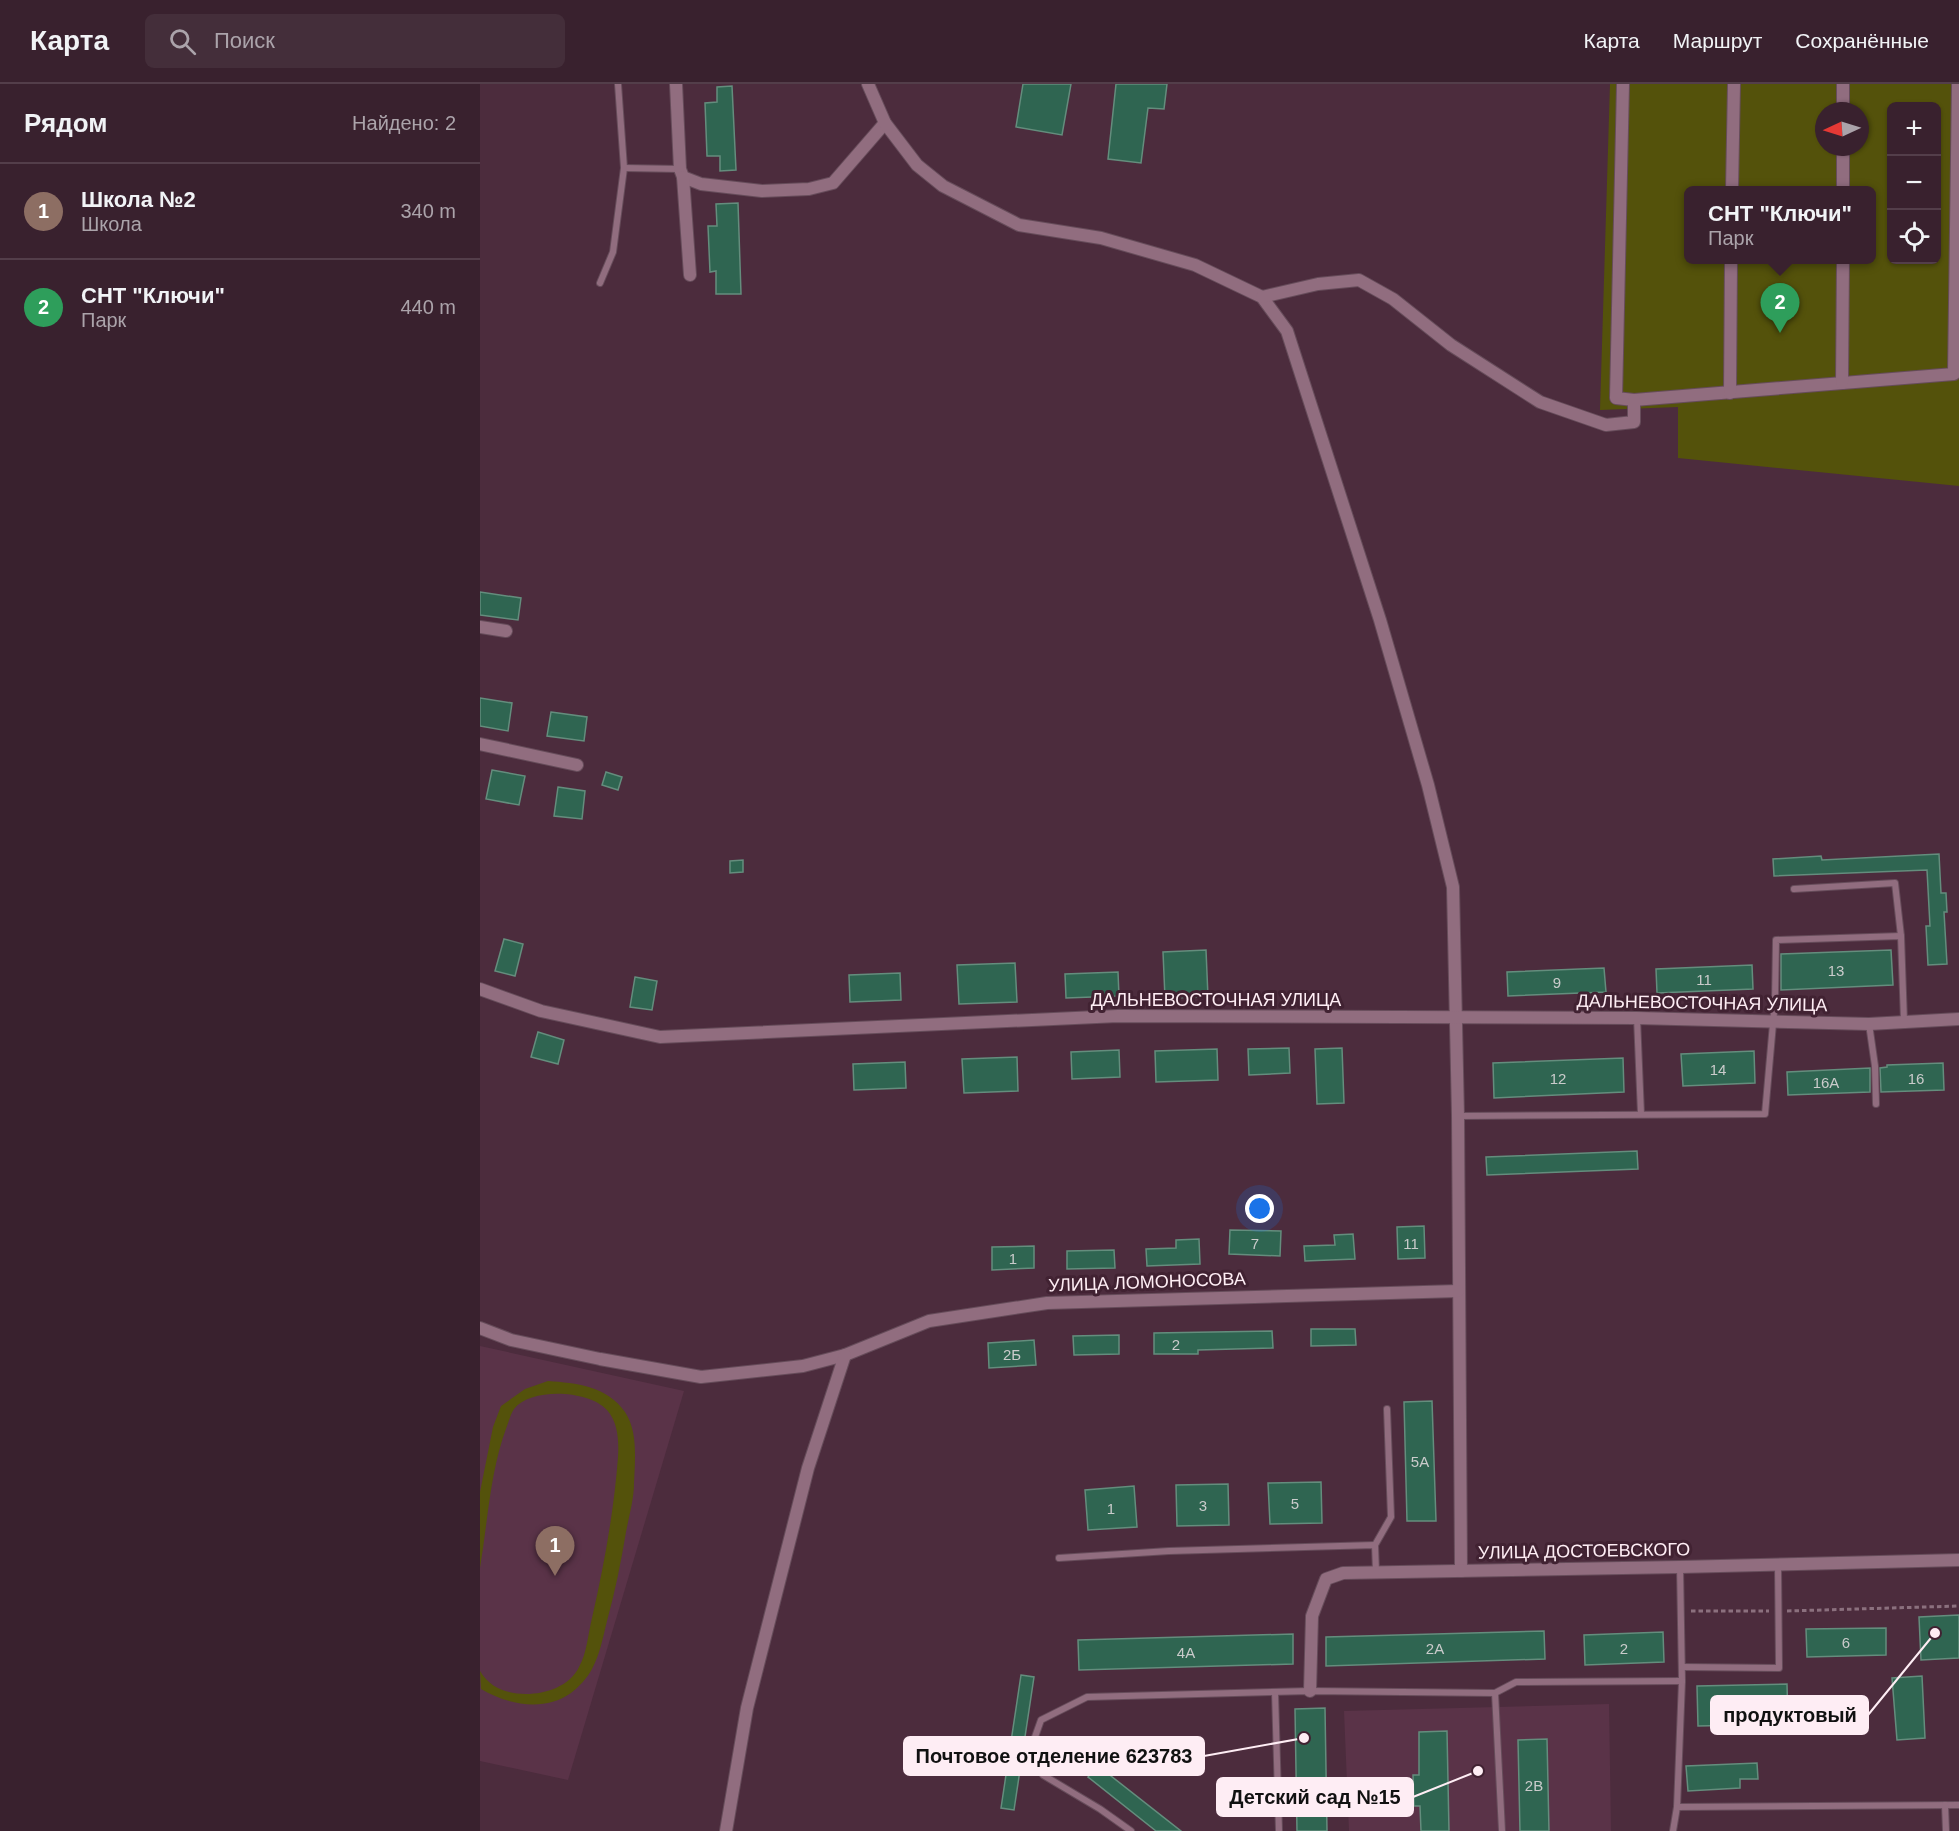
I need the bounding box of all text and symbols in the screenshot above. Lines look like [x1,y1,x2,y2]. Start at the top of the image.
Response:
search box [145,14,565,68]
text: Карта [30,25,109,56]
icon: search [166,25,199,58]
text: Поиск [214,28,275,53]
text: Карта [1584,29,1640,52]
text: Маршрут [1673,29,1762,52]
text: Сохранённые [1795,29,1929,52]
north arrow [1815,102,1869,156]
map controls [1887,102,1941,264]
button: + [1887,102,1941,156]
text: Рядом [24,108,107,138]
text: Найдено: 2 [352,112,456,134]
button: − [1887,156,1941,210]
popup [1684,186,1876,264]
text: Школа №2 [81,187,196,212]
text: 1 [38,200,49,222]
text: 340 m [400,200,456,222]
text: СНТ "Ключи" [1708,201,1852,226]
button: locate [1887,210,1941,264]
text: Школа [81,213,142,235]
text: Парк [1708,227,1753,249]
text: СНТ "Ключи" [81,283,225,308]
pin: 2 [1760,284,1800,333]
text: 2 [38,296,49,318]
text: 440 m [400,296,456,318]
text: Парк [81,309,126,331]
house number: 13 [1828,962,1844,979]
house number: 11 [1696,971,1712,988]
house number: 9 [1553,974,1561,991]
street label: ДАЛЬНЕВОСТОЧНАЯ УЛИЦА [1091,990,1341,1010]
street label: ДАЛЬНЕВОСТОЧНАЯ УЛИЦА [1576,991,1828,1015]
house number: 14 [1710,1061,1726,1078]
house number: 12 [1550,1070,1566,1087]
house number: 16 [1908,1070,1924,1087]
house number: 16А [1813,1074,1839,1091]
your location [1245,1194,1274,1223]
house number: 7 [1251,1235,1259,1252]
house number: 11 [1403,1235,1419,1252]
house number: 1 [1009,1250,1017,1267]
street label: УЛИЦА ЛОМОНОСОВА [1048,1269,1246,1295]
house number: 2 [1172,1336,1180,1353]
house number: 2Б [1003,1346,1021,1363]
house number: 5А [1411,1453,1429,1470]
house number: 5 [1291,1495,1299,1512]
house number: 3 [1199,1497,1207,1514]
house number: 1 [1107,1500,1115,1517]
pin: 1 [536,1526,574,1576]
street label: УЛИЦА ДОСТОЕВСКОГО [1478,1539,1690,1563]
house number: 6 [1842,1634,1850,1651]
house number: 2А [1426,1640,1444,1657]
house number: 2 [1620,1640,1628,1657]
house number: 4А [1177,1644,1195,1661]
callout: продуктовый [1711,1696,1868,1734]
text: продуктовый [1723,1704,1857,1726]
callout: Почтовое отделение 623783 [904,1737,1204,1775]
text: Почтовое отделение 623783 [916,1745,1192,1767]
house number: 2В [1525,1777,1543,1794]
callout: Детский сад №15 [1217,1778,1413,1816]
text: Детский сад №15 [1229,1786,1401,1808]

